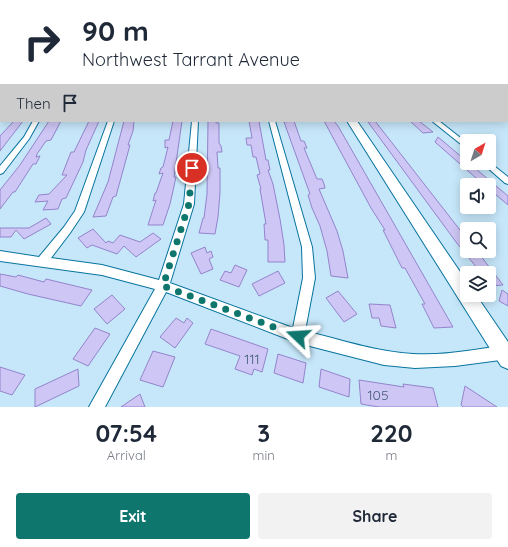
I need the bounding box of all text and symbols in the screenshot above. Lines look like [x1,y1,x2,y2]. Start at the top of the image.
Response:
text: 90 m [82,13,149,48]
icon: right [16,16,68,68]
text: Northwest Tarrant Avenue [82,48,300,71]
icon: arrive [59,92,81,114]
text: Then [16,94,51,113]
north arrow [460,134,496,170]
map controls [460,134,496,302]
pin [175,151,209,185]
icon: arrive [181,157,203,179]
button: sound [460,178,496,214]
button: search [460,222,496,258]
button: layers [460,266,496,302]
position arrow [277,315,319,357]
house number: 111 [244,350,260,368]
house number: 105 [367,386,389,404]
text: 07:54 [96,418,157,448]
text: 3 [257,418,270,448]
text: 220 [370,418,412,448]
text: Arrival [107,447,146,463]
text: min [253,447,275,463]
text: m [385,447,397,463]
button: Exit [16,493,250,539]
button: Share [258,493,492,539]

